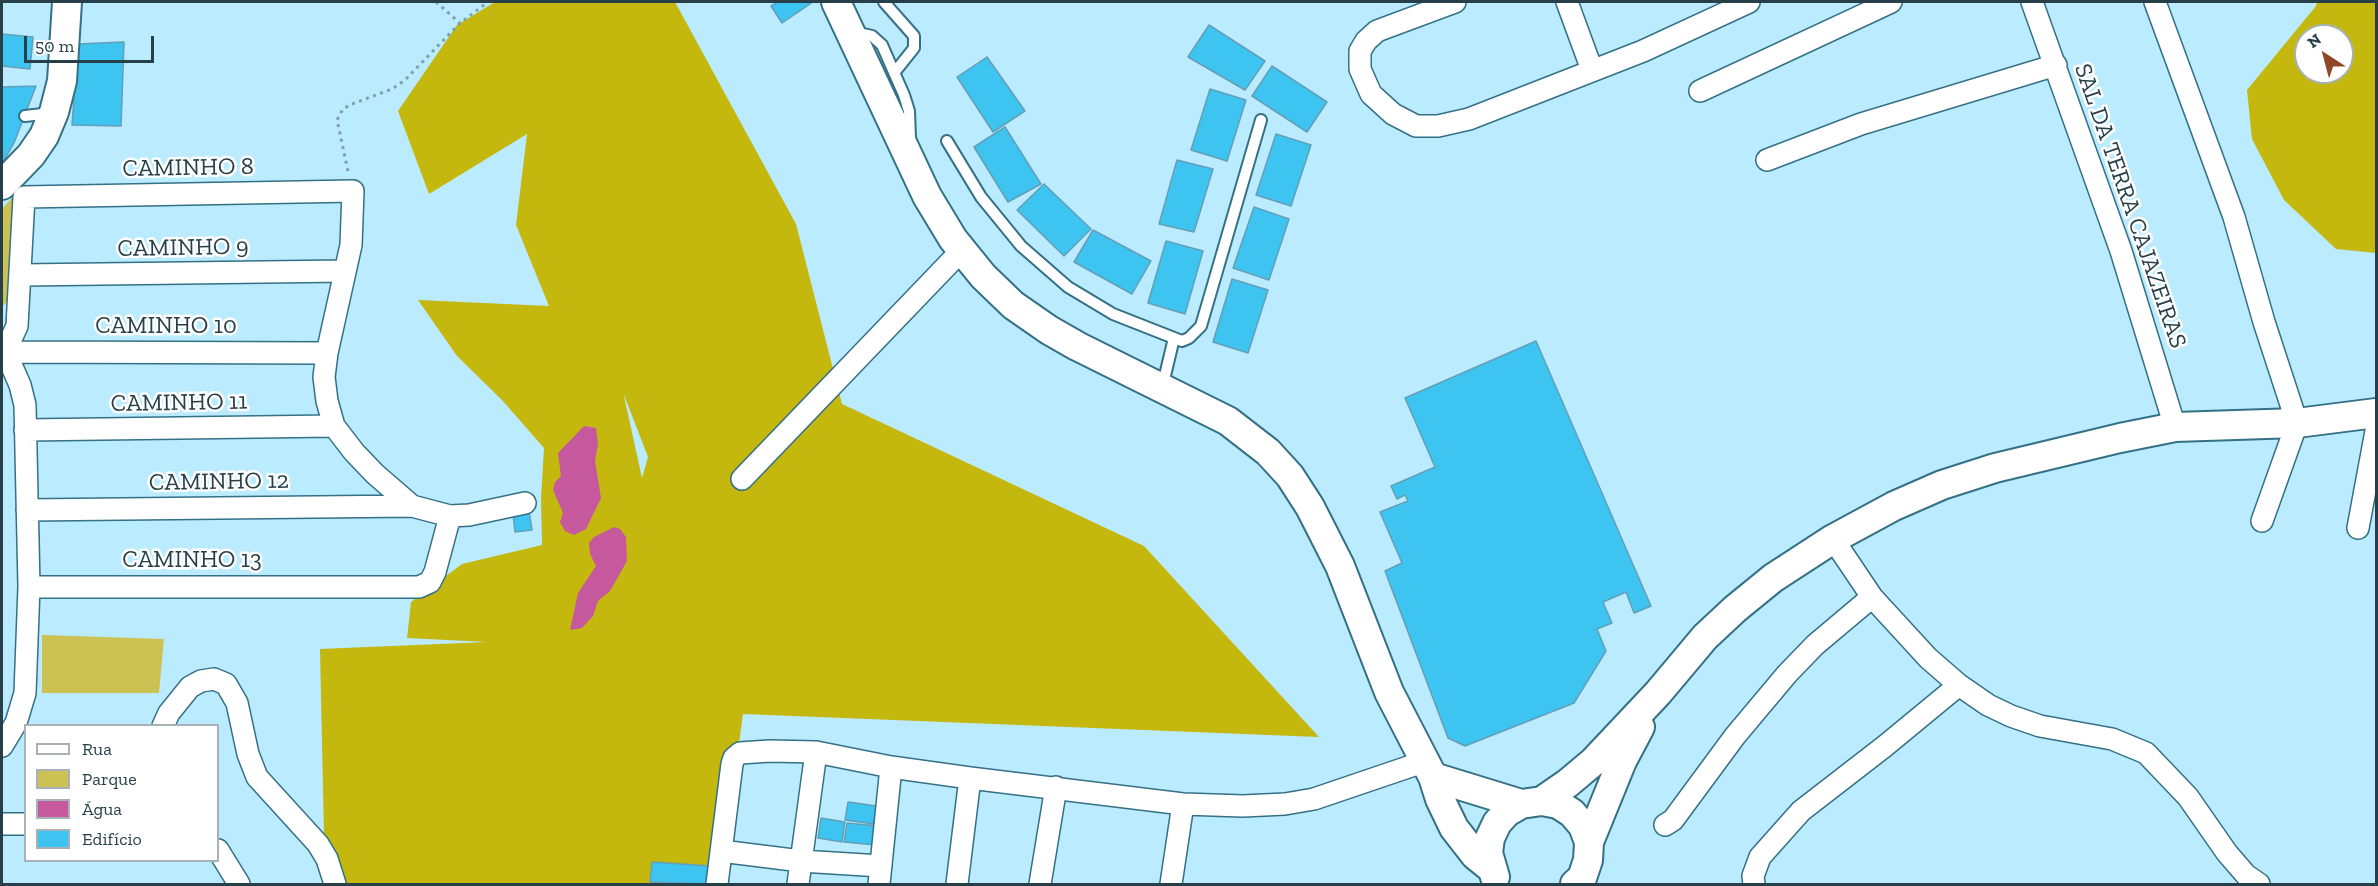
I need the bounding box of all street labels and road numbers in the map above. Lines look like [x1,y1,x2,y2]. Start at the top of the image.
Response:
street label: SAL DA TERRA CAJAZEIRAS [2068,60,2192,352]
street label: CAMINHO 8 [122,152,254,184]
street label: CAMINHO 9 [117,232,249,264]
street label: CAMINHO 10 [95,312,237,340]
street label: CAMINHO 11 [110,387,248,419]
street label: CAMINHO 12 [149,466,289,498]
street label: CAMINHO 13 [122,546,262,574]

